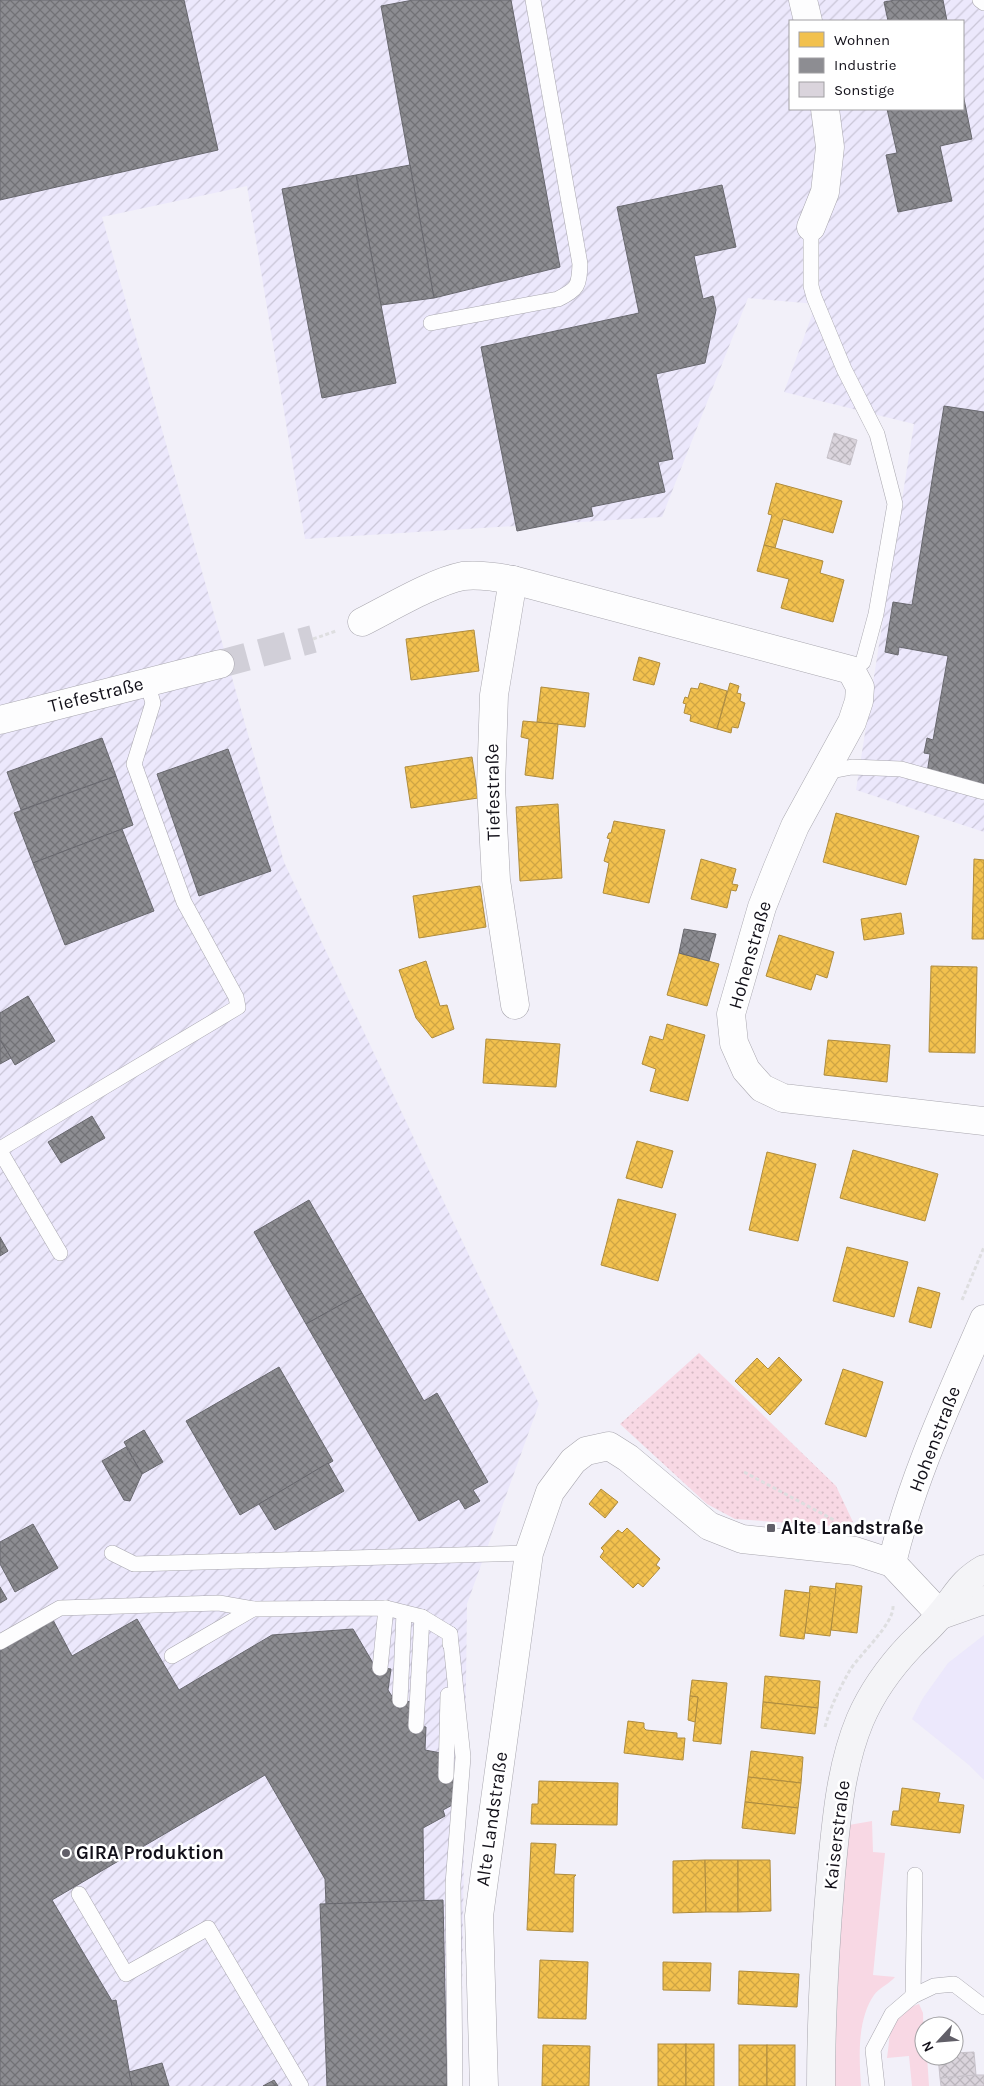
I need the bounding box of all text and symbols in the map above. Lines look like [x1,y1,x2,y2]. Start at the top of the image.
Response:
legend [789,20,964,110]
text: Wohnen [834,31,890,49]
text: Industrie [834,56,896,74]
text: Sonstige [834,81,894,99]
street label: Tiefestraße [46,673,146,717]
street label: Tiefestraße [481,743,505,841]
street label: Hohenstraße [724,898,776,1012]
street label: Hohenstraße [905,1383,965,1495]
place label: Alte Landstraße [781,1517,924,1539]
marker: Alte Landstraße [765,1522,777,1534]
street label: Alte Landstraße [472,1750,512,1888]
street label: Kaiserstraße [819,1779,855,1891]
place label: GIRA Produktion [76,1842,224,1864]
marker: GIRA Produktion [60,1847,72,1859]
north arrow [914,2016,964,2066]
text: N [918,2038,938,2055]

